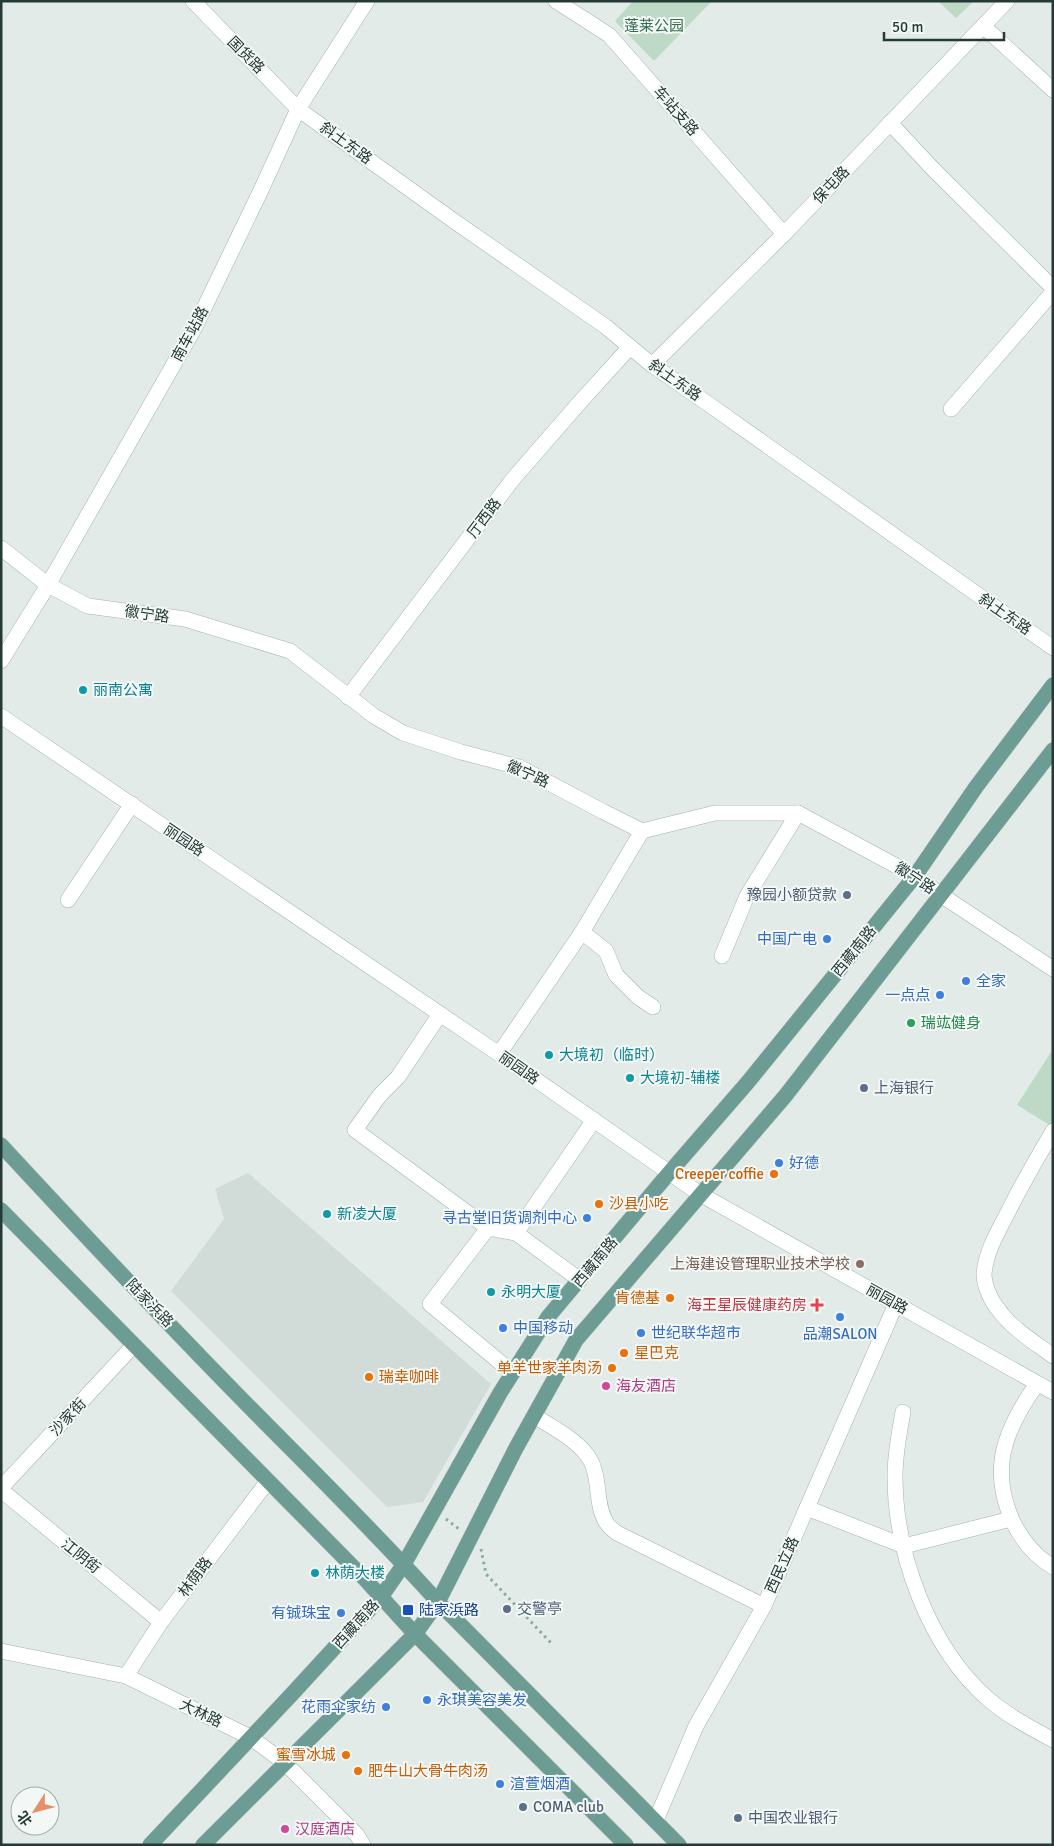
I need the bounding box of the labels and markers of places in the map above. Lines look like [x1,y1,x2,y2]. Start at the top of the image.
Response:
place label: 丽南公寓 [93,681,153,699]
marker: 丽南公寓 [77,684,89,696]
place label: 豫园小额贷款 [747,886,837,904]
marker: 豫园小额贷款 [841,889,853,901]
place label: 中国广电 [757,930,817,948]
marker: 中国广电 [821,933,833,945]
place label: 全家 [976,972,1006,990]
marker: 全家 [960,975,972,987]
place label: 一点点 [885,986,930,1004]
marker: 一点点 [934,989,946,1001]
place label: 瑞竑健身 [921,1014,981,1032]
marker: 瑞竑健身 [905,1017,917,1029]
place label: 大境初（临时） [559,1046,664,1064]
marker: 大境初（临时） [543,1049,555,1061]
place label: 大境初-辅楼 [640,1069,720,1087]
marker: 大境初-辅楼 [624,1072,636,1084]
place label: 上海银行 [874,1079,934,1097]
marker: 上海银行 [858,1082,870,1094]
place label: 好德 [789,1154,819,1172]
marker: 好德 [773,1157,785,1169]
place label: Creeper coffie [675,1165,764,1183]
marker: Creeper coffie [768,1168,780,1180]
place label: 沙县小吃 [609,1195,669,1213]
marker: 沙县小吃 [593,1198,605,1210]
place label: 新凌大厦 [337,1205,397,1223]
marker: 新凌大厦 [321,1208,333,1220]
place label: 寻古堂旧货调剂中心 [442,1209,577,1227]
marker: 寻古堂旧货调剂中心 [581,1212,593,1224]
place label: 上海建设管理职业技术学校 [670,1255,850,1273]
marker: 上海建设管理职业技术学校 [854,1258,866,1270]
place label: 永明大厦 [501,1283,561,1301]
marker: 永明大厦 [485,1286,497,1298]
place label: 肯德基 [615,1289,660,1307]
marker: 肯德基 [664,1292,676,1304]
place label: 海王星辰健康药房 [687,1296,807,1314]
marker: 海王星辰健康药房 [811,1299,823,1311]
marker: 品潮SALON [834,1311,846,1323]
place label: 中国移动 [513,1319,573,1337]
marker: 中国移动 [497,1322,509,1334]
place label: 世纪联华超市 [651,1324,741,1342]
place label: 品潮SALON [803,1325,878,1343]
marker: 世纪联华超市 [635,1327,647,1339]
place label: 星巴克 [634,1344,679,1362]
marker: 星巴克 [618,1347,630,1359]
place label: 单羊世家羊肉汤 [497,1359,602,1377]
marker: 单羊世家羊肉汤 [606,1362,618,1374]
place label: 瑞幸咖啡 [379,1368,439,1386]
marker: 瑞幸咖啡 [363,1371,375,1383]
place label: 海友酒店 [616,1377,676,1395]
marker: 海友酒店 [600,1380,612,1392]
place label: 林荫大楼 [325,1564,385,1582]
marker: 林荫大楼 [309,1567,321,1579]
place label: 交警亭 [517,1600,562,1618]
place label: 陆家浜路 [419,1601,479,1619]
marker: 陆家浜路 [401,1603,415,1617]
marker: 交警亭 [501,1603,513,1615]
place label: 有铖珠宝 [271,1604,331,1622]
marker: 有铖珠宝 [335,1607,347,1619]
place label: 永琪美容美发 [437,1691,527,1709]
marker: 永琪美容美发 [421,1694,433,1706]
place label: 花雨伞家纺 [301,1698,376,1716]
marker: 花雨伞家纺 [380,1701,392,1713]
place label: 蜜雪冰城 [276,1746,336,1764]
marker: 蜜雪冰城 [340,1749,352,1761]
place label: 肥牛山大骨牛肉汤 [368,1762,488,1780]
marker: 肥牛山大骨牛肉汤 [352,1765,364,1777]
place label: 渲萱烟酒 [510,1775,570,1793]
marker: 渲萱烟酒 [494,1778,506,1790]
place label: COMA club [533,1798,604,1816]
marker: COMA club [517,1801,529,1813]
place label: 中国农业银行 [748,1809,838,1827]
marker: 中国农业银行 [732,1812,744,1824]
place label: 汉庭酒店 [295,1820,355,1838]
marker: 汉庭酒店 [279,1823,291,1835]

